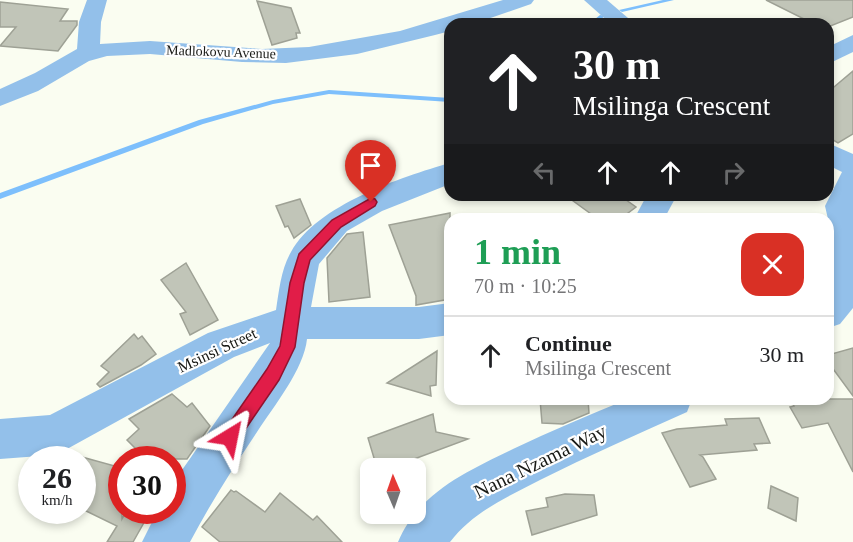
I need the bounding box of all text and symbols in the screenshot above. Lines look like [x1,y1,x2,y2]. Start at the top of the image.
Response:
icon: ahead [474,42,552,120]
text: 30 m [573,42,661,88]
street label: Madlokovu Avenue [166,43,276,61]
text: Msilinga Crescent [573,91,770,121]
pin [345,140,396,202]
icon: arrive [354,149,387,182]
icon: left [528,156,561,189]
icon: ahead [591,156,624,189]
icon: ahead [654,156,687,189]
icon: right [717,156,750,189]
text: 1 min [474,232,561,272]
button: close [741,233,804,296]
text: 70 m · 10:25 [474,275,577,297]
street label: Msinsi Street [175,324,260,376]
text: Continue [525,331,612,356]
icon: ahead [474,339,507,372]
text: 30 m [759,342,804,367]
text: Msilinga Crescent [525,357,671,379]
position arrow [198,405,262,469]
street label: Nana Nzama Way [470,419,610,503]
speed limit sign: 30 [108,446,186,524]
north arrow [360,458,426,524]
map controls [360,458,426,524]
text: 26 [42,461,72,494]
text: km/h [42,492,72,508]

